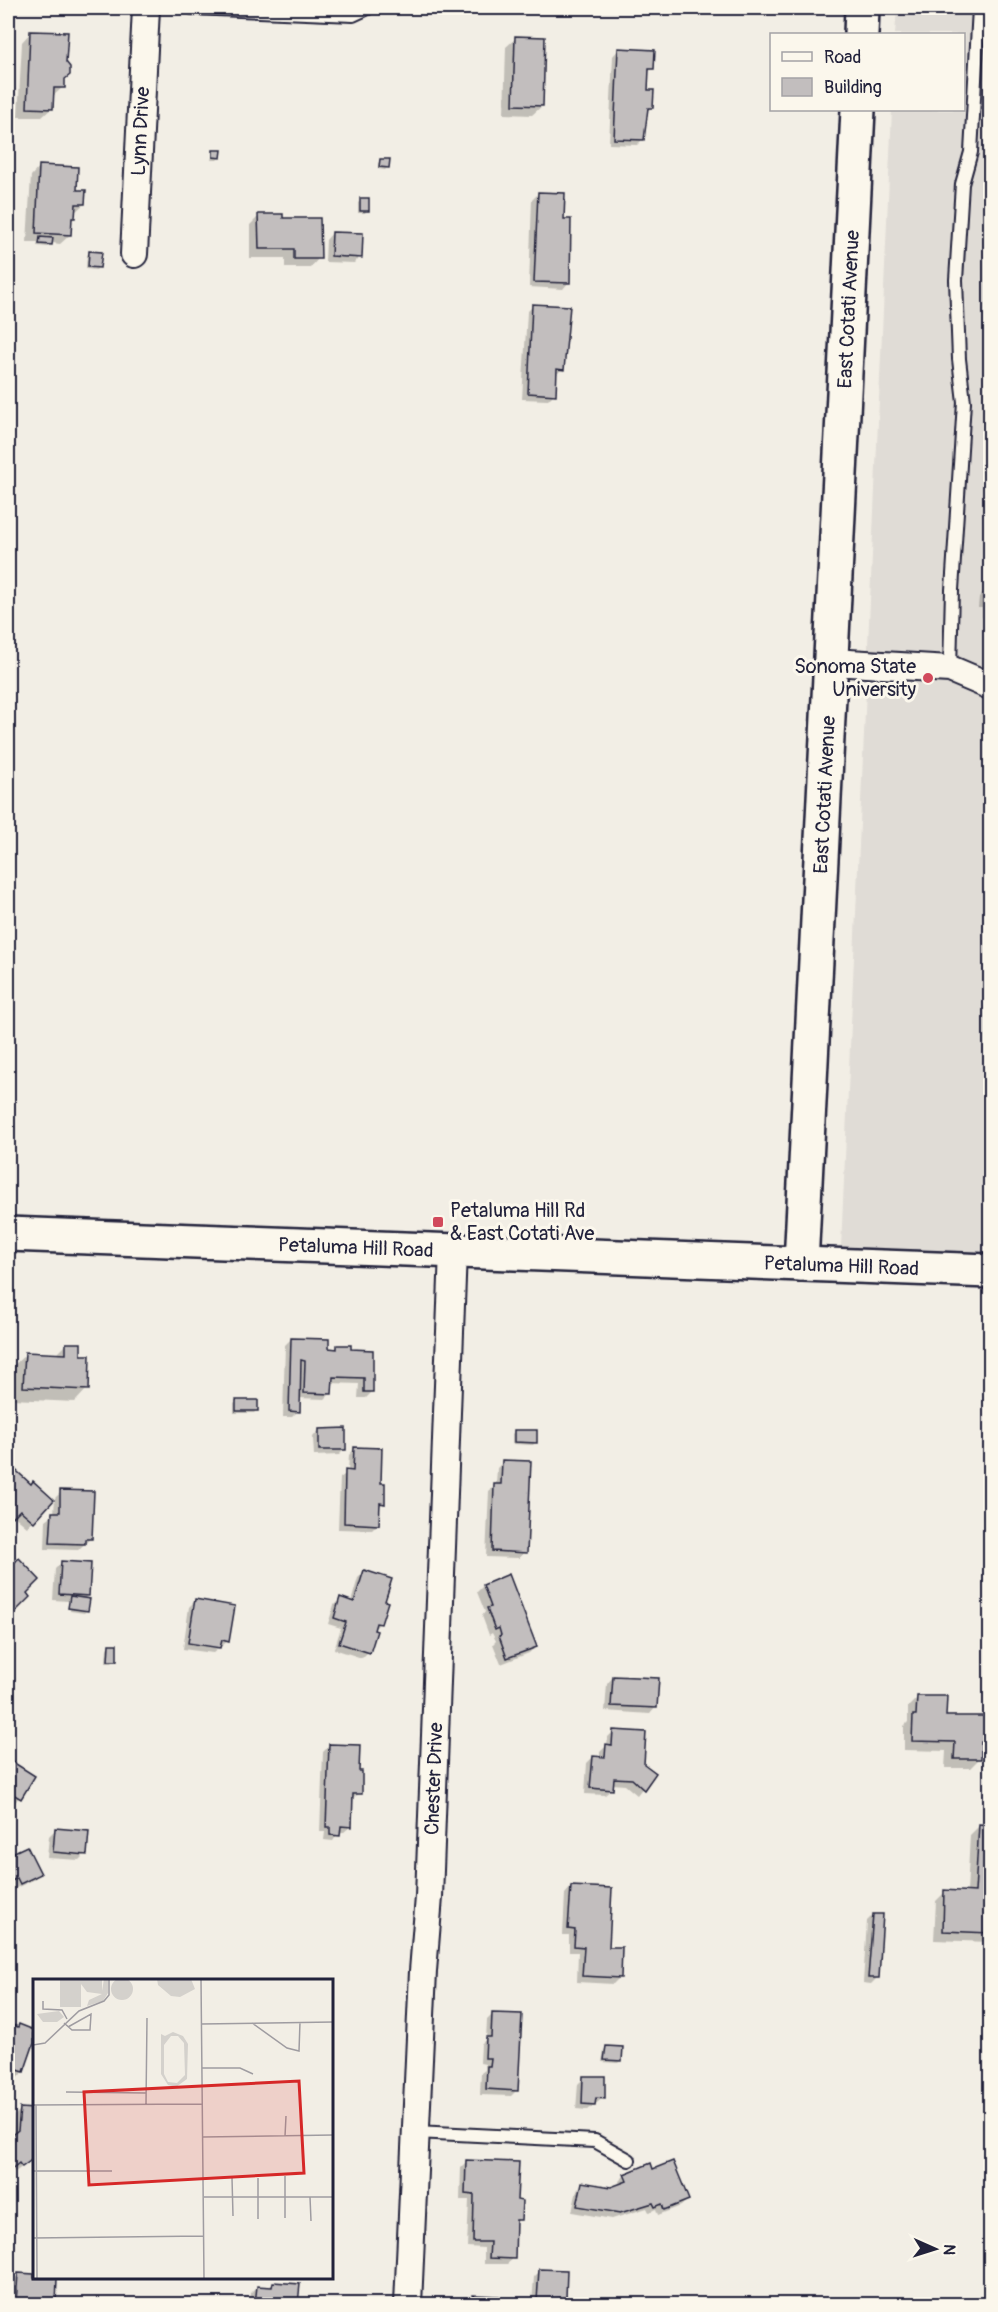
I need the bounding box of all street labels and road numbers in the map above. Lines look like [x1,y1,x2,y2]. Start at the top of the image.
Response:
street label: Lynn Drive [125,86,155,176]
street label: East Cotati Avenue [832,229,865,389]
street label: East Cotati Avenue [808,715,841,874]
street label: Petaluma Hill Road [278,1232,434,1263]
street label: Petaluma Hill Road [763,1250,920,1281]
street label: Chester Drive [419,1722,448,1835]

